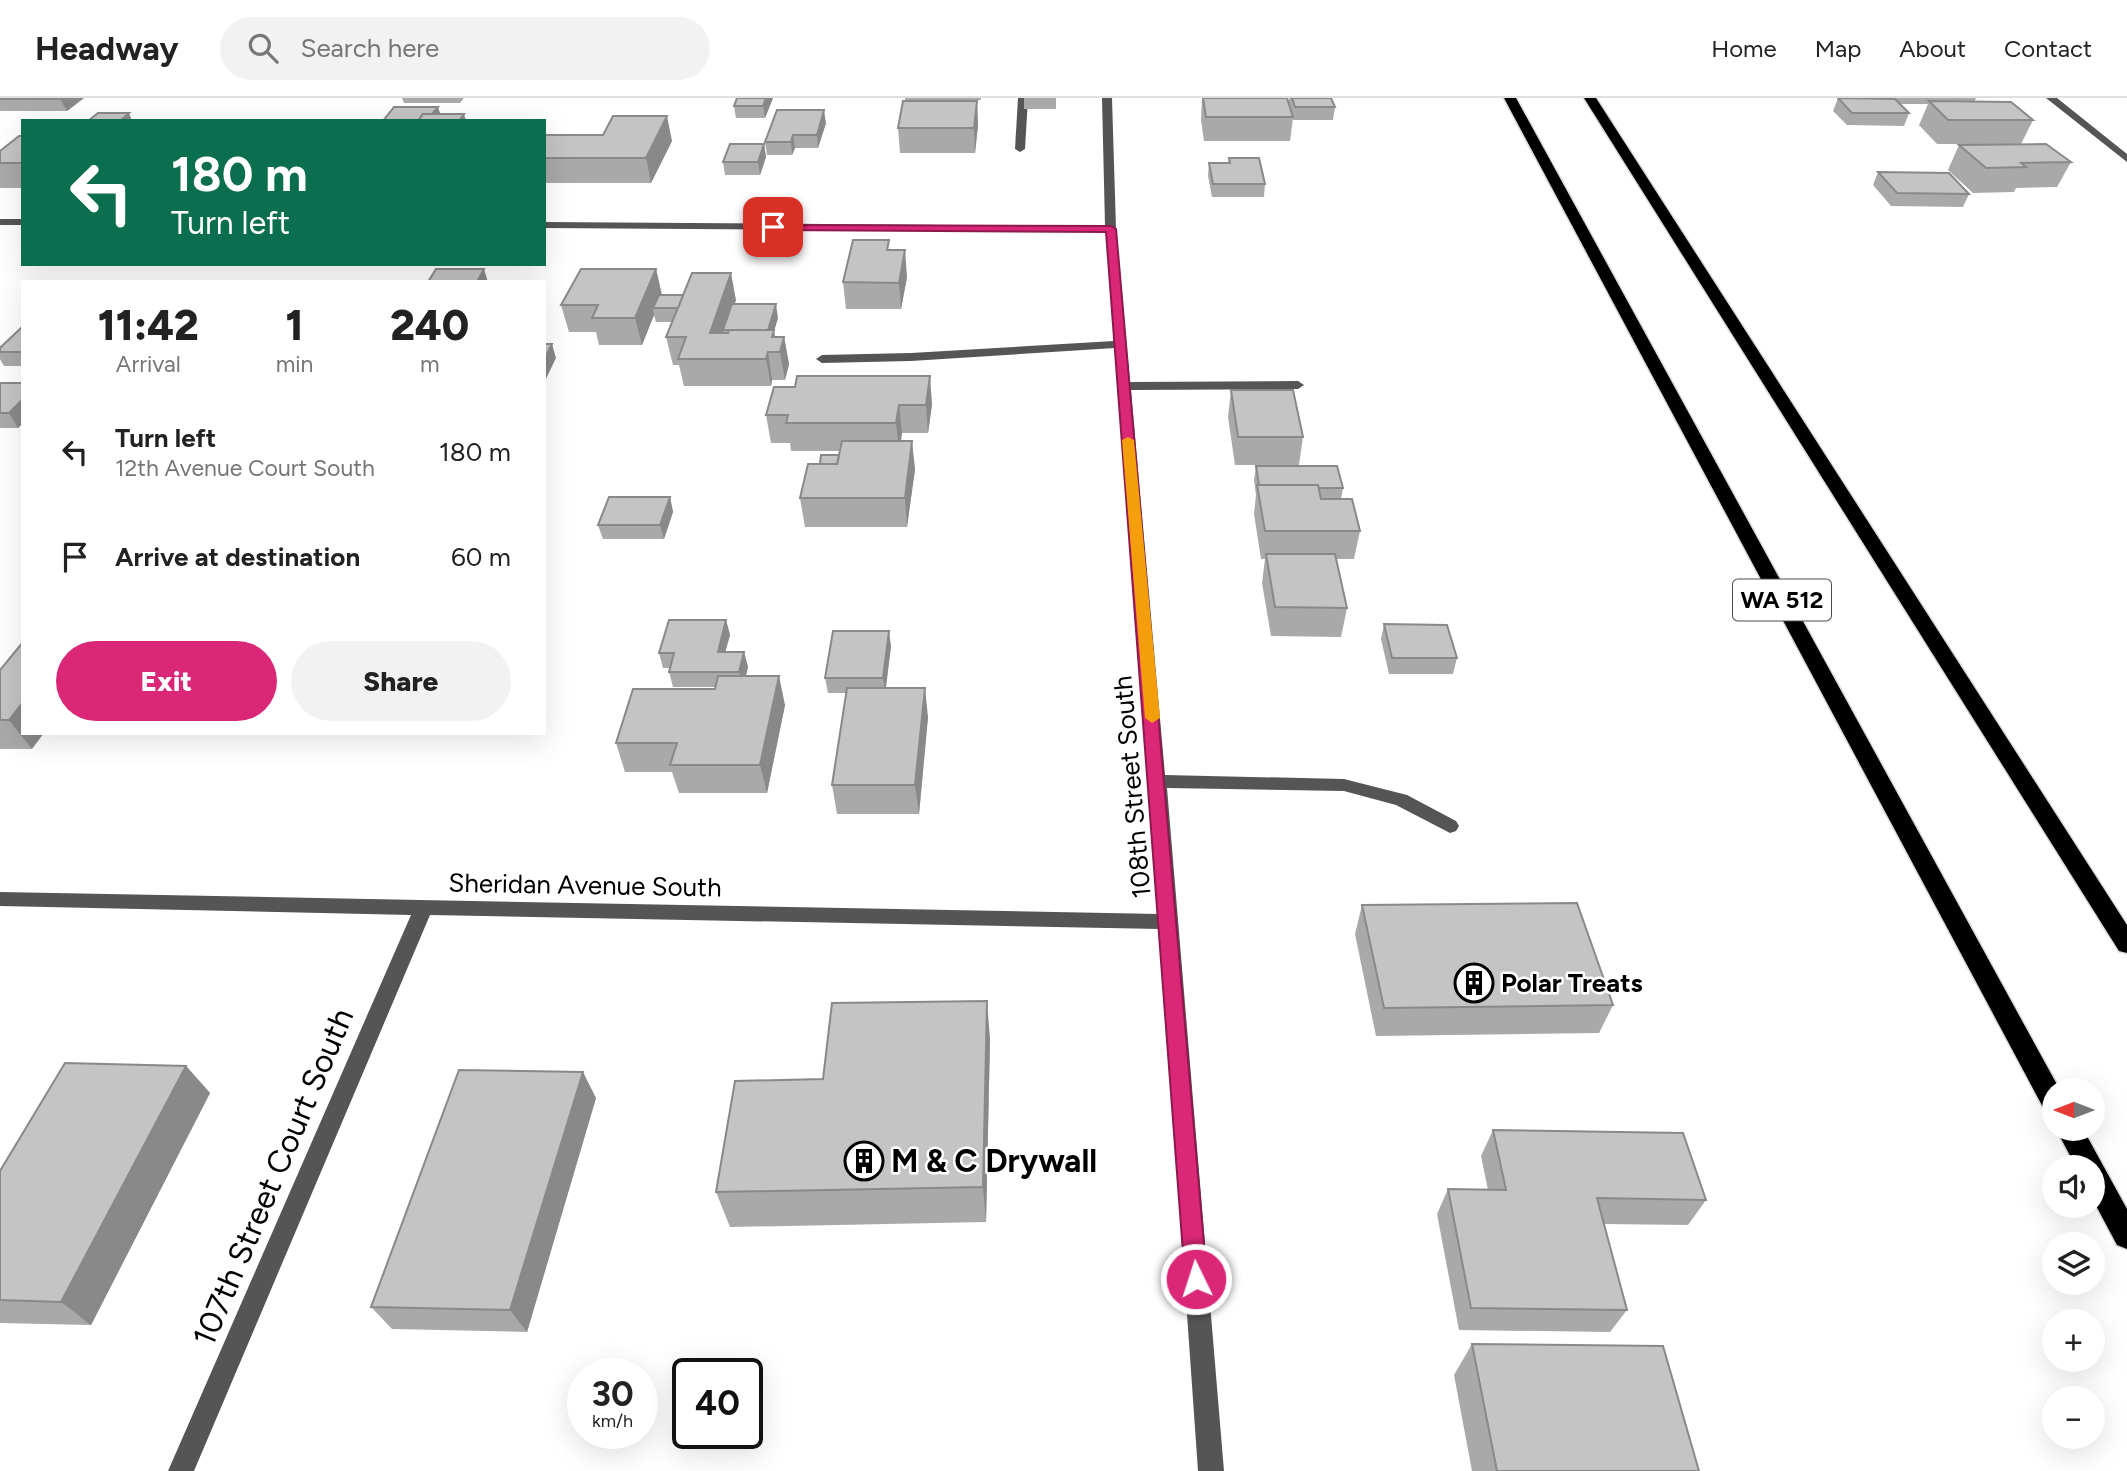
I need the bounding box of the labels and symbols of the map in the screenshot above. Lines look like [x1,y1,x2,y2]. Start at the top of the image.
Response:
pin [743,197,803,257]
road number: WA 512 [1733,579,1831,620]
street label: 108th Street South [1106,674,1158,900]
street label: Sheridan Avenue South [448,867,722,903]
building icon: Polar Treats [1453,962,1495,1004]
place label: Polar Treats [1501,967,1643,999]
street label: 107th Street Court South [185,1003,361,1351]
north arrow [2042,1078,2105,1141]
building icon: M & C Drywall [843,1140,885,1182]
place label: M & C Drywall [891,1142,1097,1180]
position arrow [1159,1242,1233,1316]
speed limit sign: 40 [672,1358,763,1449]

